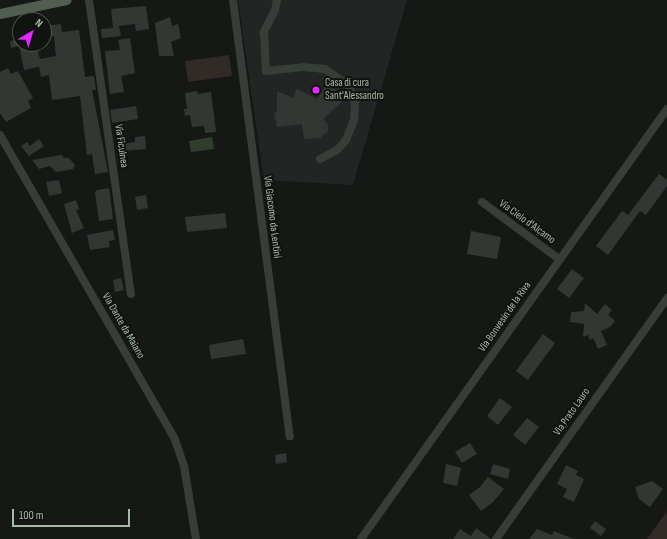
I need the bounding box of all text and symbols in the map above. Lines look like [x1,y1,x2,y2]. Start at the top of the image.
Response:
north arrow [12,12,52,52]
text: N [33,16,45,30]
place label: Casa di cura Sant'Alessandro [325,77,384,103]
marker: Casa di cura Sant'Alessandro [310,84,322,96]
street label: Via Ficulnea [111,123,131,169]
street label: Via Giacomo da Lentini [260,175,284,259]
street label: Via Cielo d'Alcamo [496,197,558,247]
street label: Via Bonvesin de la Riva [476,279,534,355]
street label: Via Dante da Maiano [99,291,147,361]
street label: Via Prato Lauro [551,386,593,438]
scale bar [14,501,132,527]
text: 100 m [19,508,44,523]

